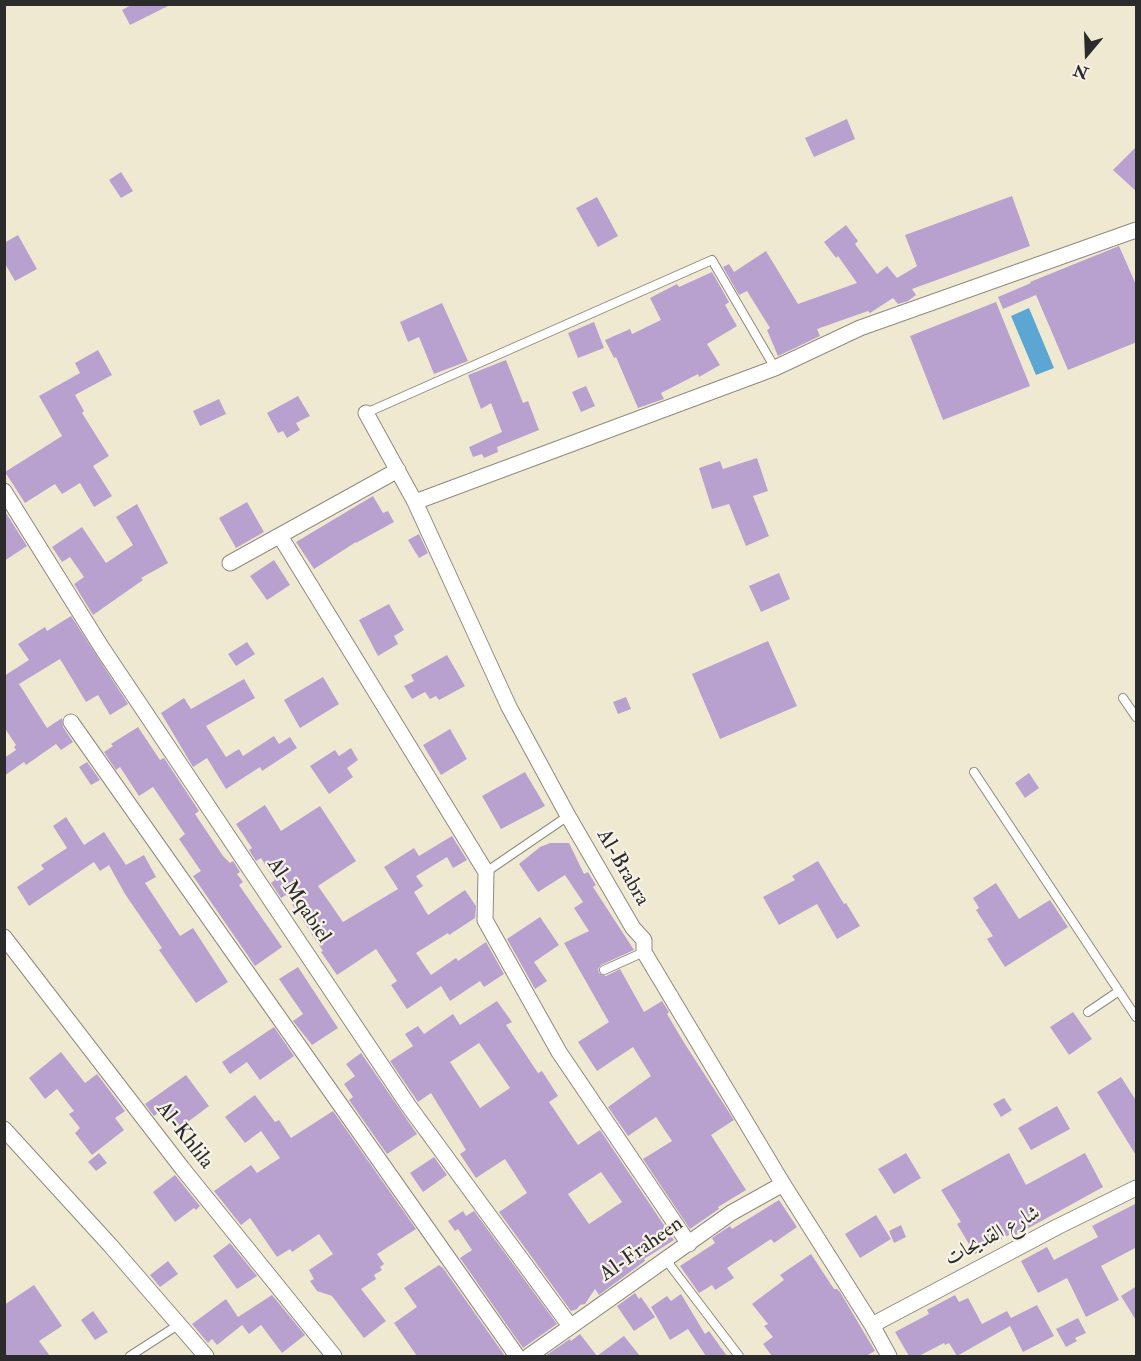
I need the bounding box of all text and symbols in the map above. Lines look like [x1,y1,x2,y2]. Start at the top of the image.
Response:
north arrow [1057,24,1117,84]
text: N [1071,59,1091,83]
street label: Al-Brabra [590,825,654,911]
street label: Al-Mqabiel [260,854,336,948]
street label: Al-Khlila [150,1097,218,1175]
street label: شارع القديحات [941,1201,1045,1273]
street label: Al-Fraheen [595,1212,689,1288]

